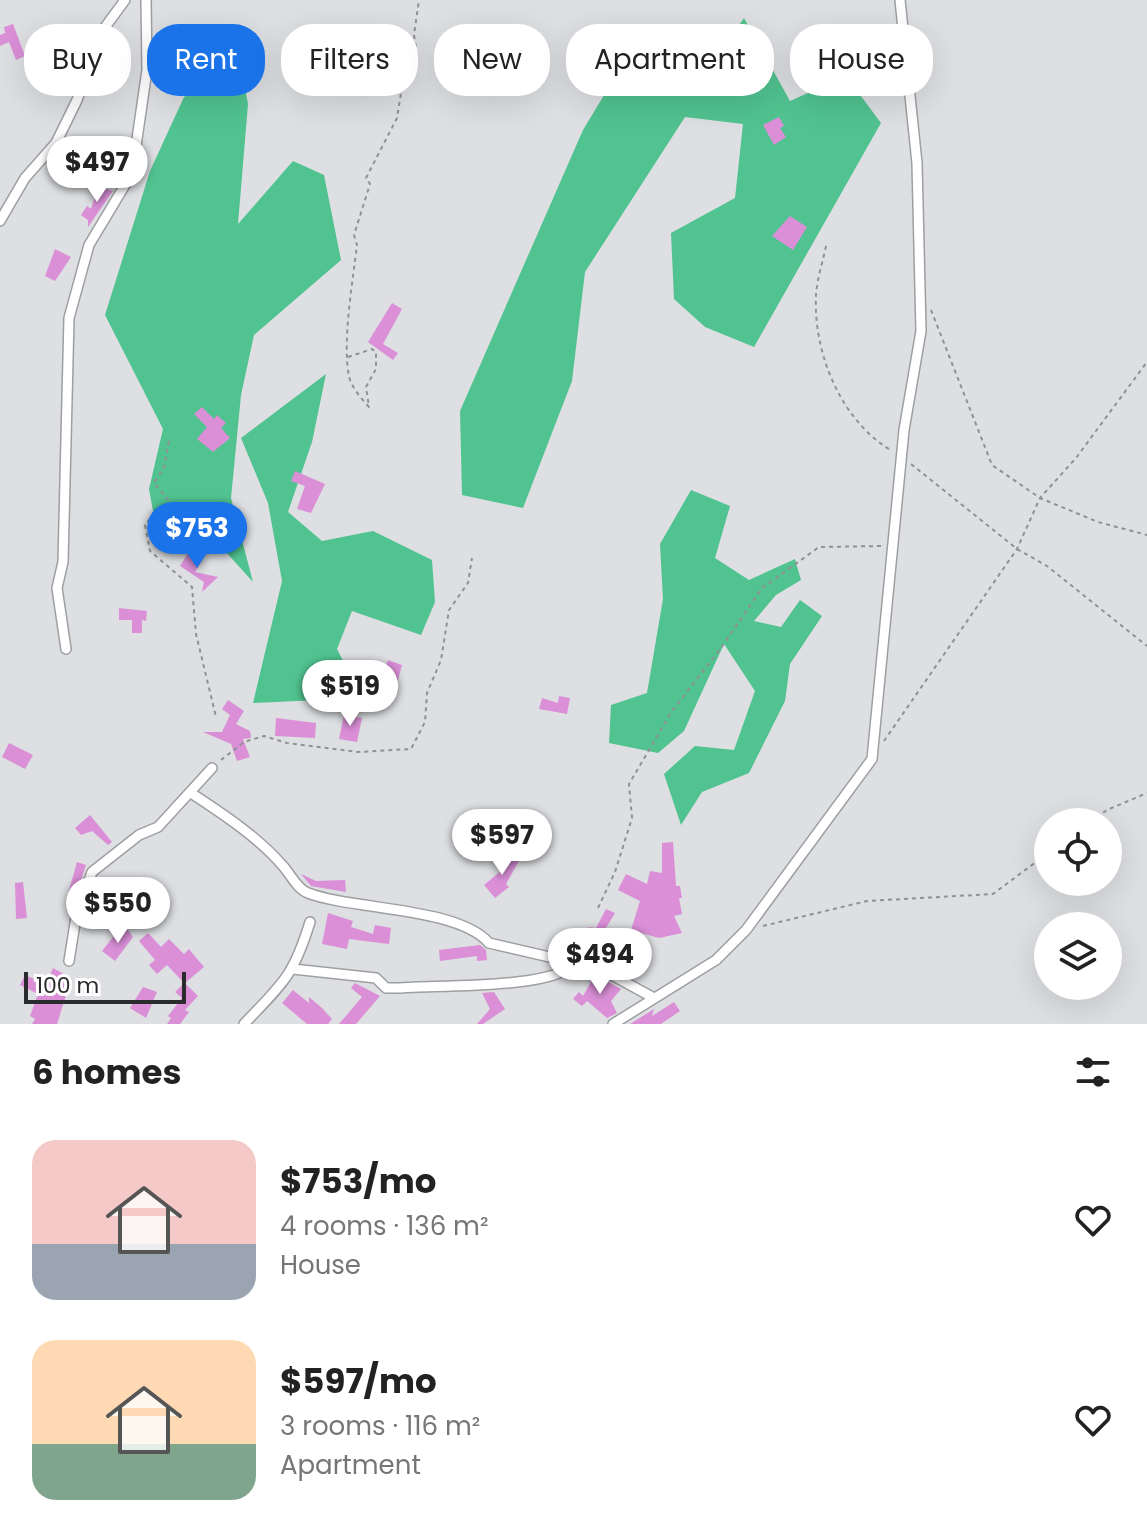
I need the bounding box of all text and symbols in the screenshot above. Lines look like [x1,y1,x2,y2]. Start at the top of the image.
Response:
chip: Buy [24,24,131,96]
chip: Rent [147,24,265,96]
chip: Filters [281,24,418,96]
chip: New [434,24,550,96]
chip: Apartment [566,24,774,96]
chip: House [790,24,933,96]
pin: $497 [50,136,144,204]
text: $497 [65,144,129,180]
pin: $753 [150,502,244,570]
text: $753 [165,510,229,546]
pin: $519 [303,660,397,728]
text: $519 [320,668,380,704]
map controls [1034,808,1122,1000]
button: locate [1034,808,1122,896]
pin: $597 [455,809,549,877]
text: $597 [470,817,534,853]
pin: $550 [71,877,165,945]
text: $550 [84,885,152,921]
button: layers [1034,912,1122,1000]
pin: $494 [553,928,647,996]
text: $494 [566,936,634,972]
scale bar [24,968,186,1004]
text: 100 m [36,970,99,1001]
text: 6 homes [32,1048,181,1096]
icon: filters [1071,1050,1115,1094]
text: $753/mo [280,1157,436,1205]
icon: home [96,1172,192,1268]
icon: heart [1071,1198,1115,1242]
text: 4 rooms · 136 m² [280,1208,488,1244]
text: House [280,1247,361,1283]
text: $597/mo [280,1357,437,1405]
icon: home [96,1372,192,1468]
icon: heart [1071,1398,1115,1442]
text: 3 rooms · 116 m² [280,1408,480,1444]
text: Apartment [280,1447,421,1483]

